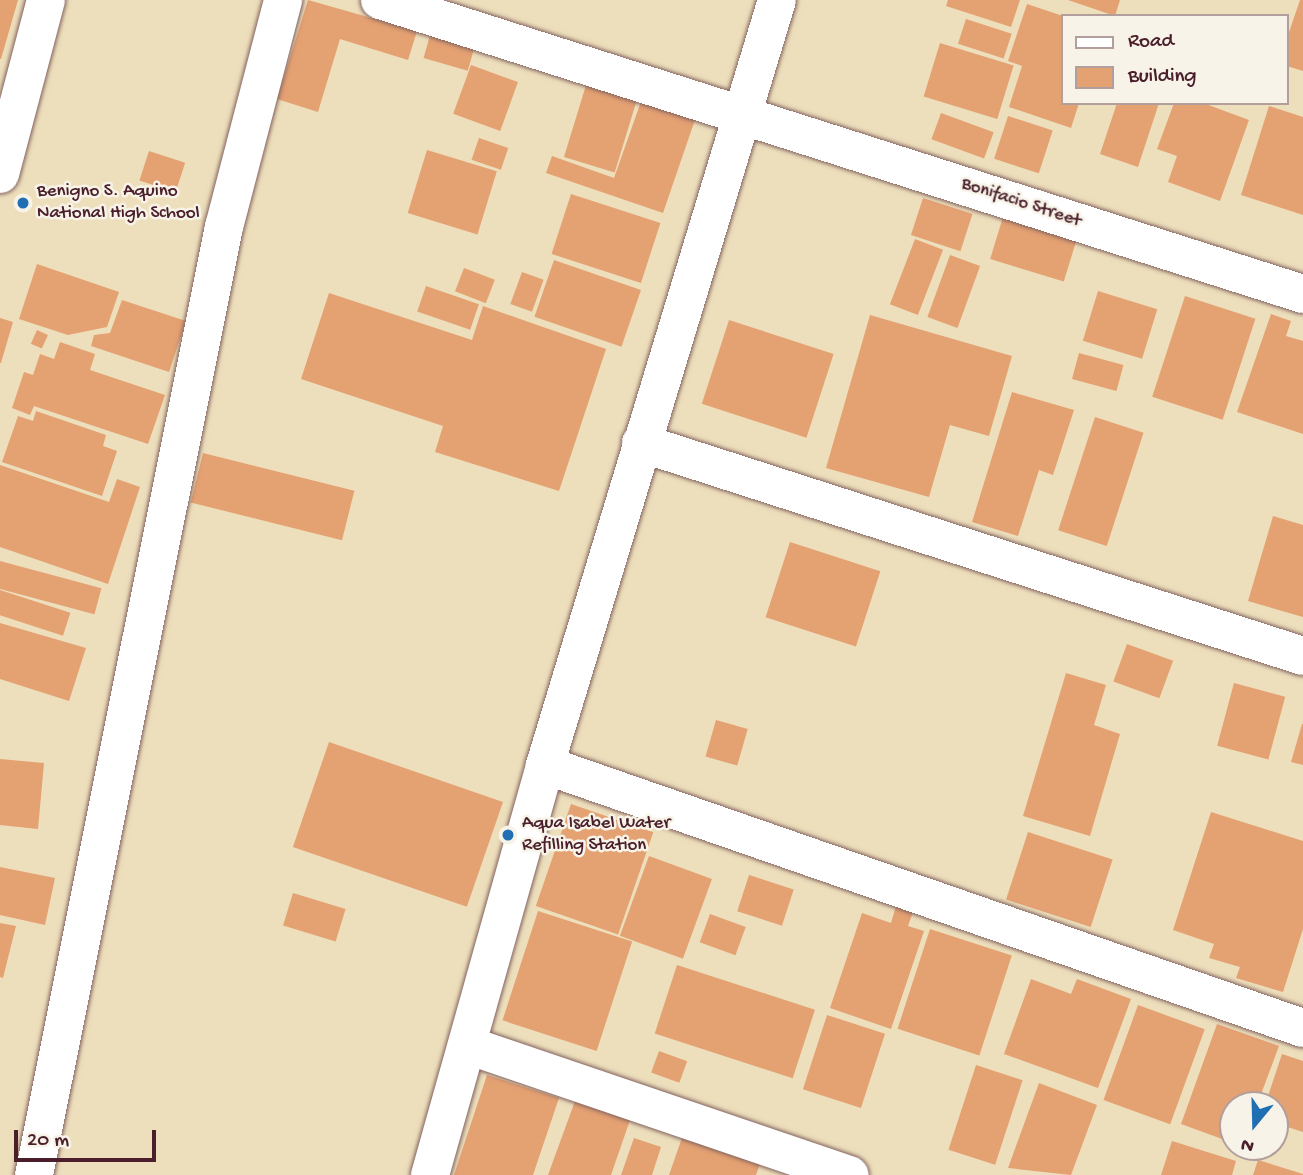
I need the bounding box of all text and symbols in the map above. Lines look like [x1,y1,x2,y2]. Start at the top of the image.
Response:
legend [1062,14,1289,105]
text: Road [1128,30,1174,55]
text: Building [1128,65,1197,90]
street label: Bonifacio Street [958,173,1084,233]
place label: Benigno S. Aquino National High School [37,181,200,225]
marker: Benigno S. Aquino National High School [15,195,31,211]
place label: Aqua Isabel Water Refilling Station [522,813,670,857]
marker: Aqua Isabel Water Refilling Station [500,827,516,843]
north arrow [1219,1091,1289,1161]
scale bar [18,1116,159,1160]
text: 20 m [27,1129,69,1154]
text: N [1238,1132,1257,1157]

